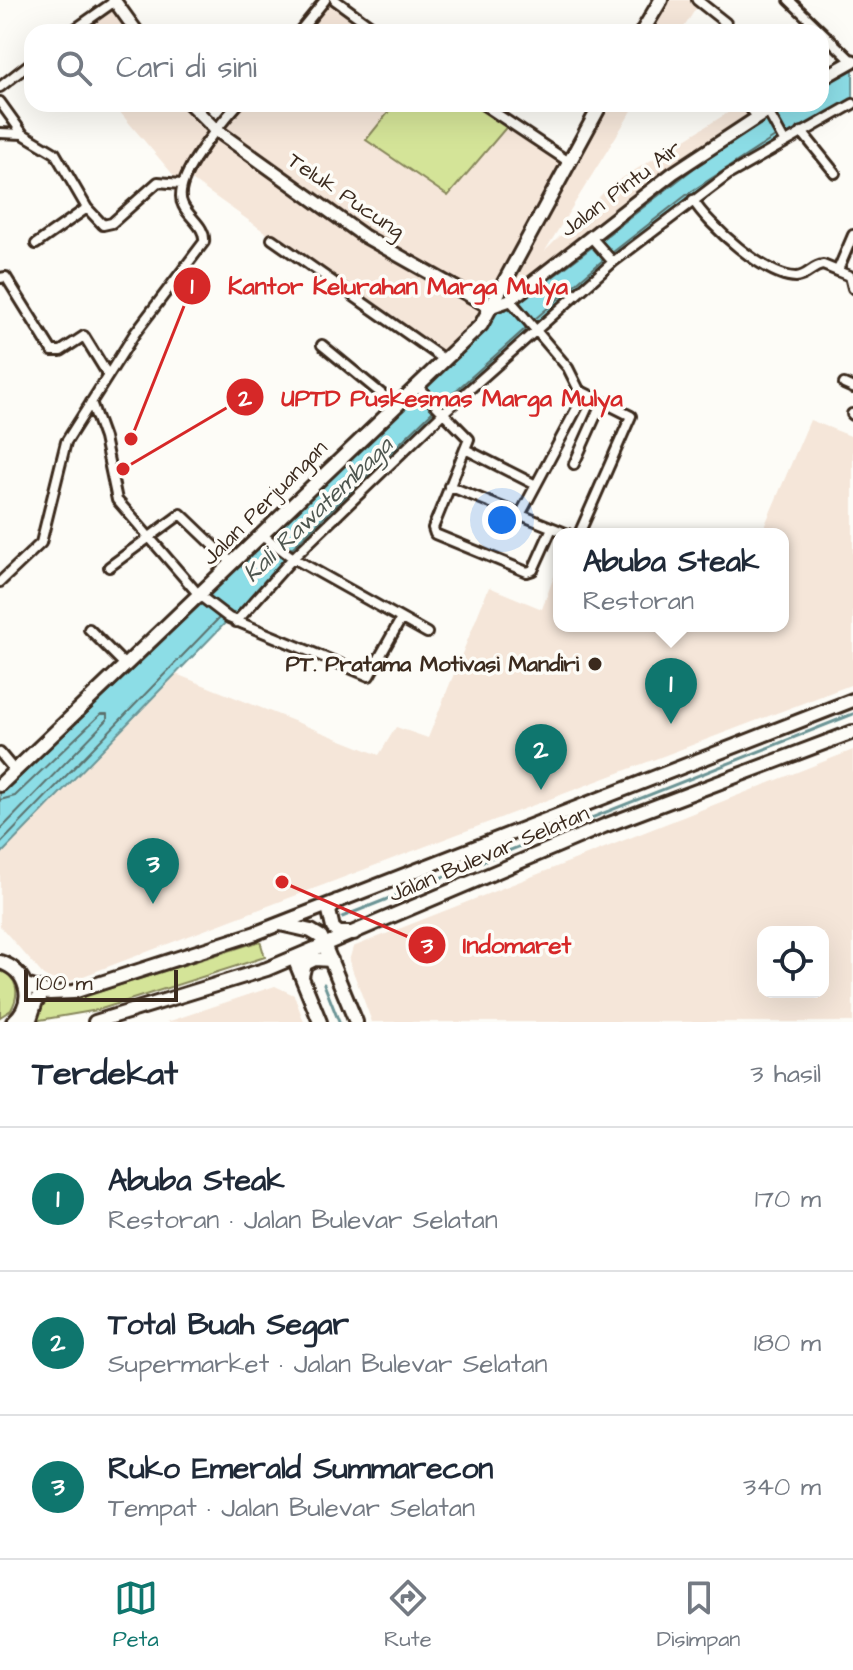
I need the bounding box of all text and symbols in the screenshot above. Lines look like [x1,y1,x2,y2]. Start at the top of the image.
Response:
search box [24,24,829,112]
icon: search [52,46,96,90]
text: Cari di sini [116,47,257,89]
street label: Jalan Pintu Air [554,133,688,245]
street label: Teluk Pucung [281,145,411,247]
callout: Kantor Kelurahan Marga Mulya [172,262,584,310]
text: 1 [190,270,194,304]
text: Kantor Kelurahan Marga Mulya [228,270,569,306]
callout: UPTD Puskesmas Marga Mulya [225,373,639,421]
text: 2 [237,382,252,416]
text: UPTD Puskesmas Marga Mulya [281,382,624,418]
water label: Kali Rawatembaga [236,428,402,591]
street label: Jalan Perjuangan [195,433,335,573]
your location [482,500,522,540]
popup [553,528,789,632]
text: Abuba Steak [583,541,759,583]
text: Restoran [583,583,694,619]
place label: PT. Pratama Motivasi Mandiri [286,649,580,680]
marker: PT. Pratama Motivasi Mandiri [586,655,604,673]
pin: 1 [645,658,697,724]
pin: 2 [515,724,567,790]
street label: Jalan Bulevar Selatan [384,798,594,910]
pin: 3 [127,838,179,904]
callout: Indomaret [407,921,587,969]
map controls [757,926,829,998]
button: locate [757,926,829,998]
text: 3 [420,929,434,963]
text: Indomaret [463,929,571,963]
scale bar [24,966,178,1002]
text: 100 m [36,968,93,999]
text: Terdekat [32,1050,178,1098]
text: 3 hasil [750,1056,821,1092]
text: Abuba Steak [108,1160,285,1202]
text: 1 [56,1181,60,1217]
text: 170 m [755,1181,821,1217]
text: Restoran · Jalan Bulevar Selatan [108,1202,498,1238]
text: Total Buah Segar [108,1304,349,1346]
text: 2 [51,1325,65,1361]
text: 180 m [754,1325,821,1361]
text: Supermarket · Jalan Bulevar Selatan [108,1346,548,1382]
text: Ruko Emerald Summarecon [108,1448,493,1490]
text: 3 [51,1469,65,1505]
text: 340 m [743,1469,821,1505]
text: Tempat · Jalan Bulevar Selatan [108,1490,475,1526]
tab: Peta [113,1576,159,1655]
tab: Rute [384,1576,432,1655]
tab: Disimpan [657,1576,740,1655]

